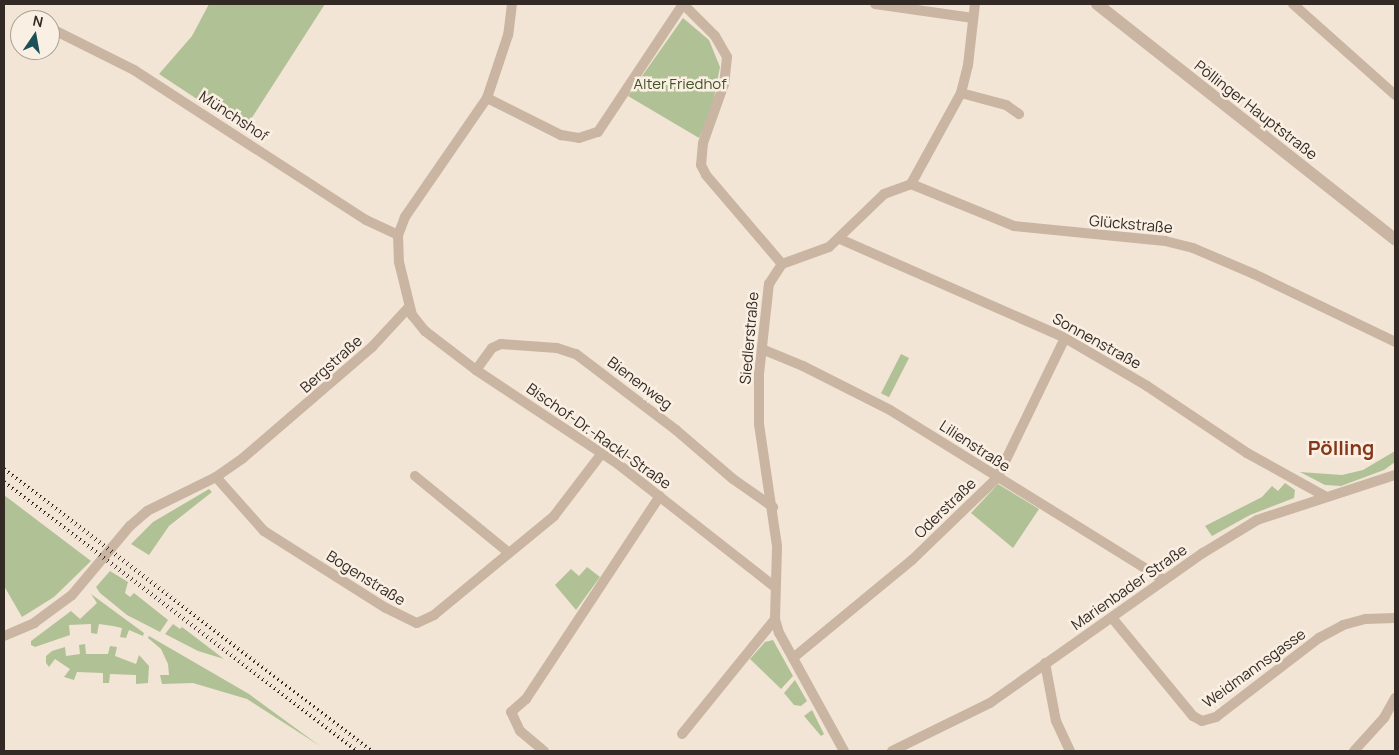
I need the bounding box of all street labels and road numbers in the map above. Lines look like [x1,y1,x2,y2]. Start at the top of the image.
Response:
street label: Pöllinger Hauptstraße [1191,56,1321,164]
street label: Münchshof [196,87,272,145]
street label: Glückstraße [1089,211,1173,237]
street label: Siedlerstraße [736,291,762,385]
street label: Sonnenstraße [1050,309,1144,373]
street label: Bergstraße [296,332,366,396]
street label: Bienenweg [604,353,676,413]
street label: Bischof-Dr.-Rackl-Straße [523,379,675,493]
street label: Lilienstraße [936,416,1014,476]
street label: Oderstraße [910,474,980,542]
street label: Marienbader Straße [1068,540,1190,634]
street label: Bogenstraße [323,547,409,609]
street label: Weidmannsgasse [1199,625,1309,711]

